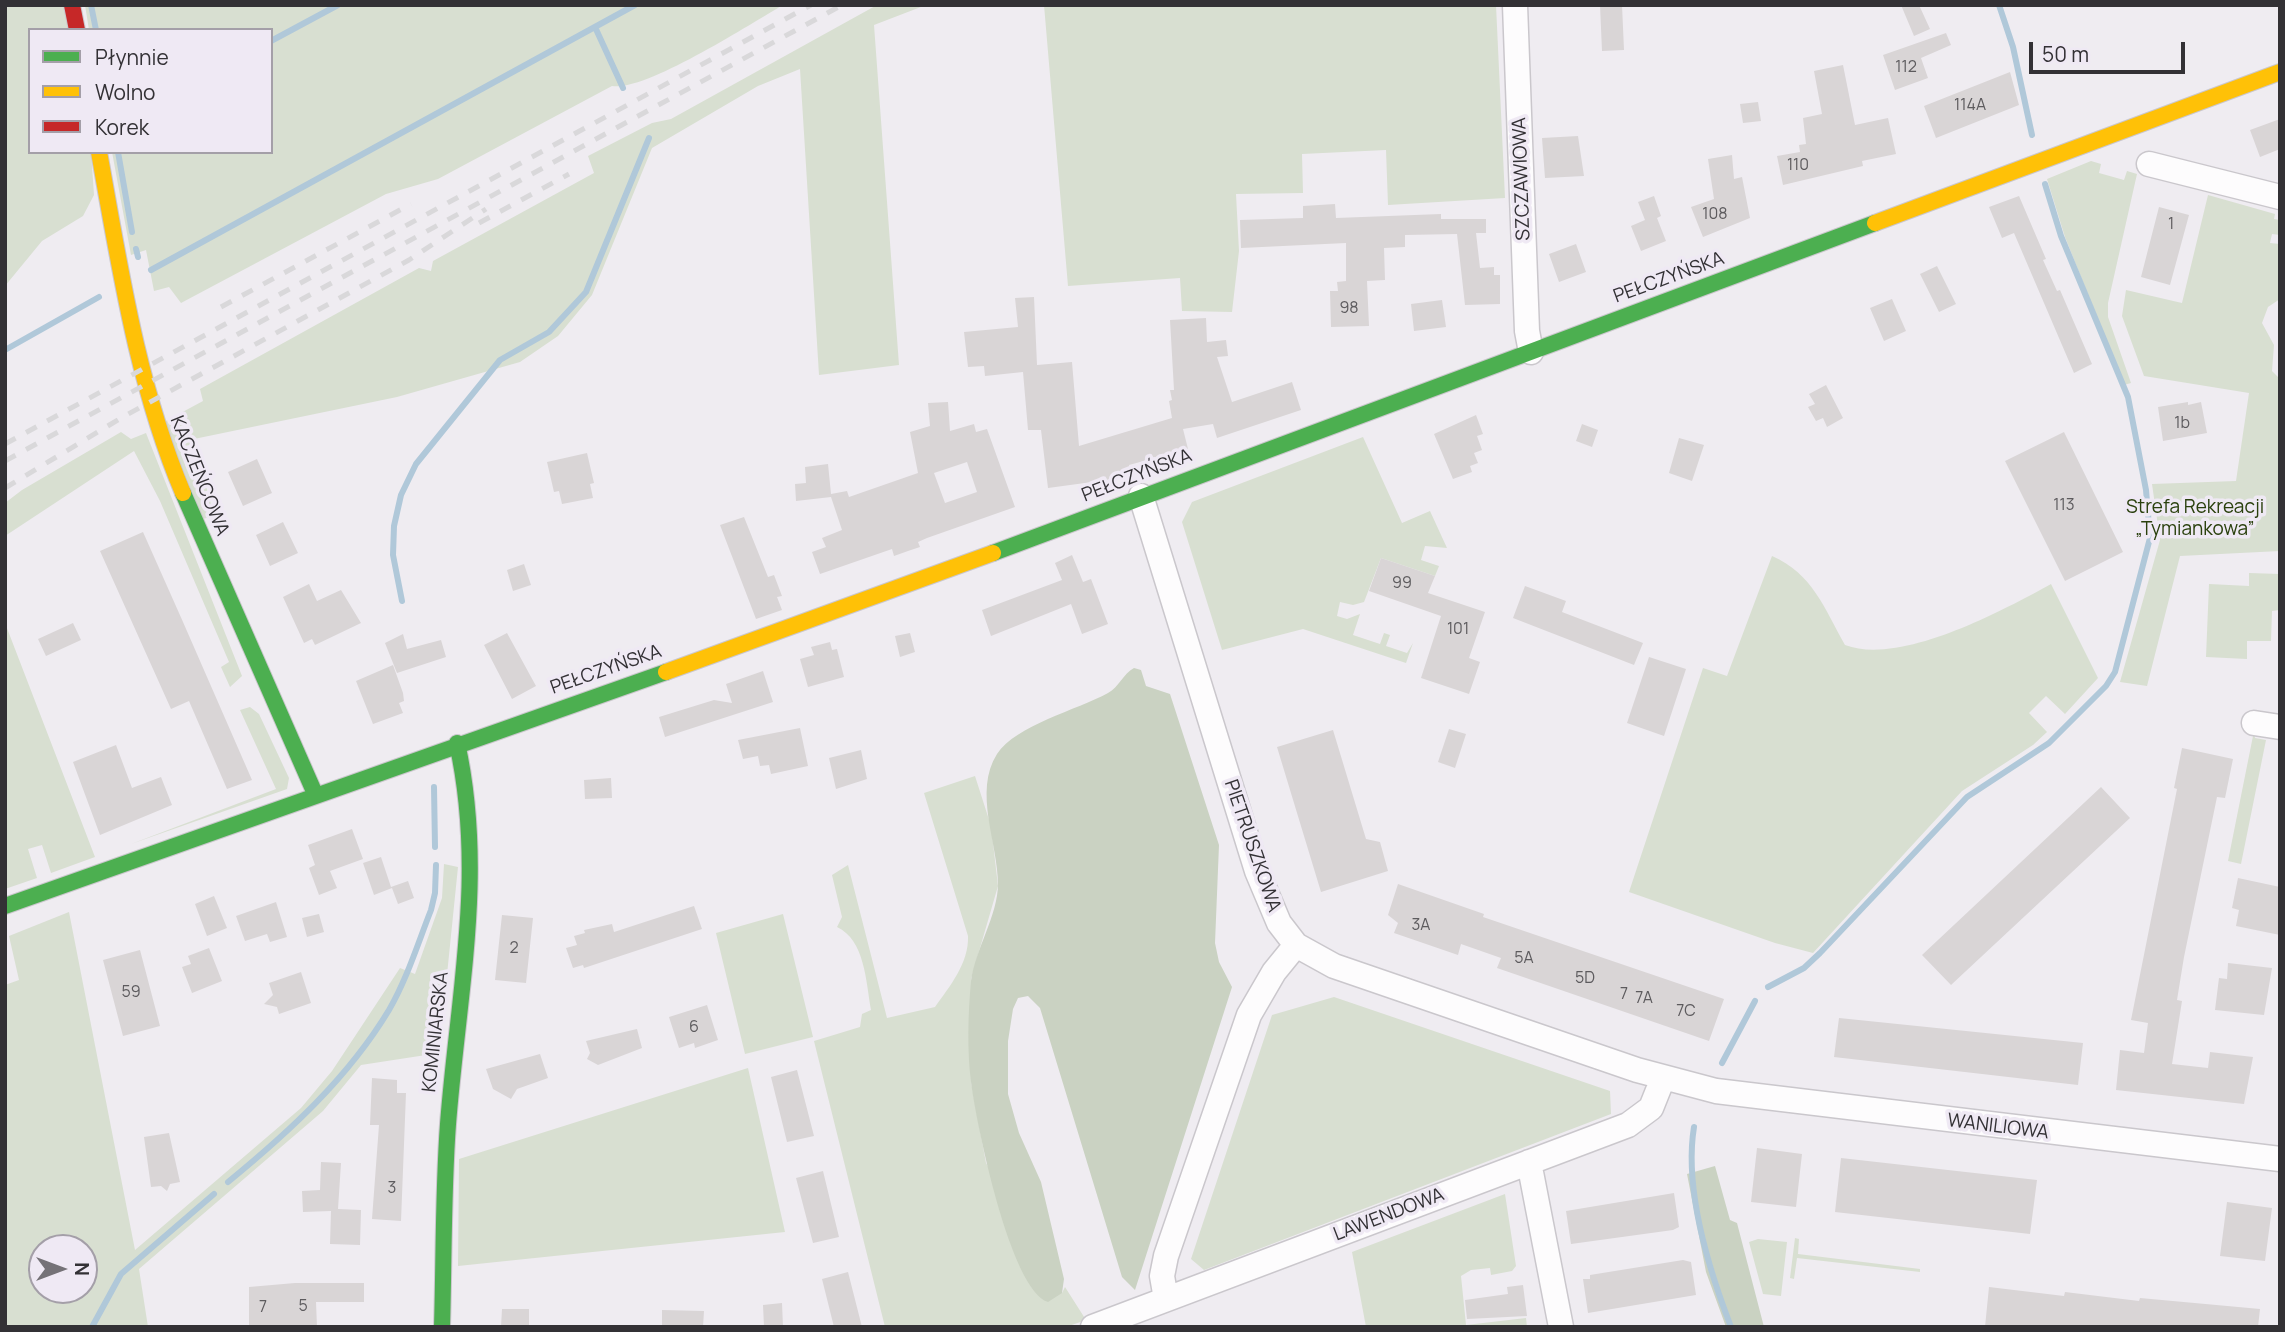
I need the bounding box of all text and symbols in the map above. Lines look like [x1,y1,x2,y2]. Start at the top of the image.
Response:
legend [28,28,273,154]
scale bar [2033,28,2189,72]
text: 50 m [2042,40,2089,68]
text: Płynnie [95,43,169,71]
house number: 112 [1895,58,1917,78]
text: Wolno [95,78,156,106]
house number: 114A [1954,96,1986,116]
text: Korek [95,113,149,141]
street label: SZCZAWIOWA [1508,117,1536,241]
house number: 110 [1787,156,1809,176]
house number: 108 [1702,205,1728,225]
house number: 1 [2168,215,2174,235]
street label: PEŁCZYŃSKA [1611,247,1727,309]
house number: 98 [1339,299,1359,319]
street label: KACZEŃCOWA [165,413,233,539]
house number: 1b [2174,414,2190,434]
street label: PEŁCZYŃSKA [1079,445,1195,507]
house number: 113 [2053,496,2075,516]
park label: Strefa Rekreacji „Tymiankowa” [2126,497,2264,541]
house number: 99 [1392,574,1412,594]
house number: 101 [1447,620,1469,640]
street label: PEŁCZYŃSKA [547,640,665,700]
street label: PIETRUSZKOWA [1219,777,1285,915]
house number: 3A [1412,916,1430,936]
house number: 2 [509,939,519,959]
house number: 5A [1514,949,1534,969]
house number: 5D [1575,969,1595,989]
street label: KOMINIARSKA [418,971,454,1093]
house number: 59 [121,983,141,1003]
house number: 7 [1620,985,1628,1005]
house number: 7A [1635,989,1653,1009]
house number: 7C [1676,1002,1696,1022]
house number: 6 [689,1018,699,1038]
street label: WANILIOWA [1946,1109,2050,1145]
house number: 3 [388,1179,396,1199]
street label: LAWENDOWA [1331,1183,1447,1247]
north arrow [28,1234,98,1304]
text: N [69,1262,95,1276]
house number: 5 [298,1297,308,1317]
house number: 7 [259,1298,267,1318]

